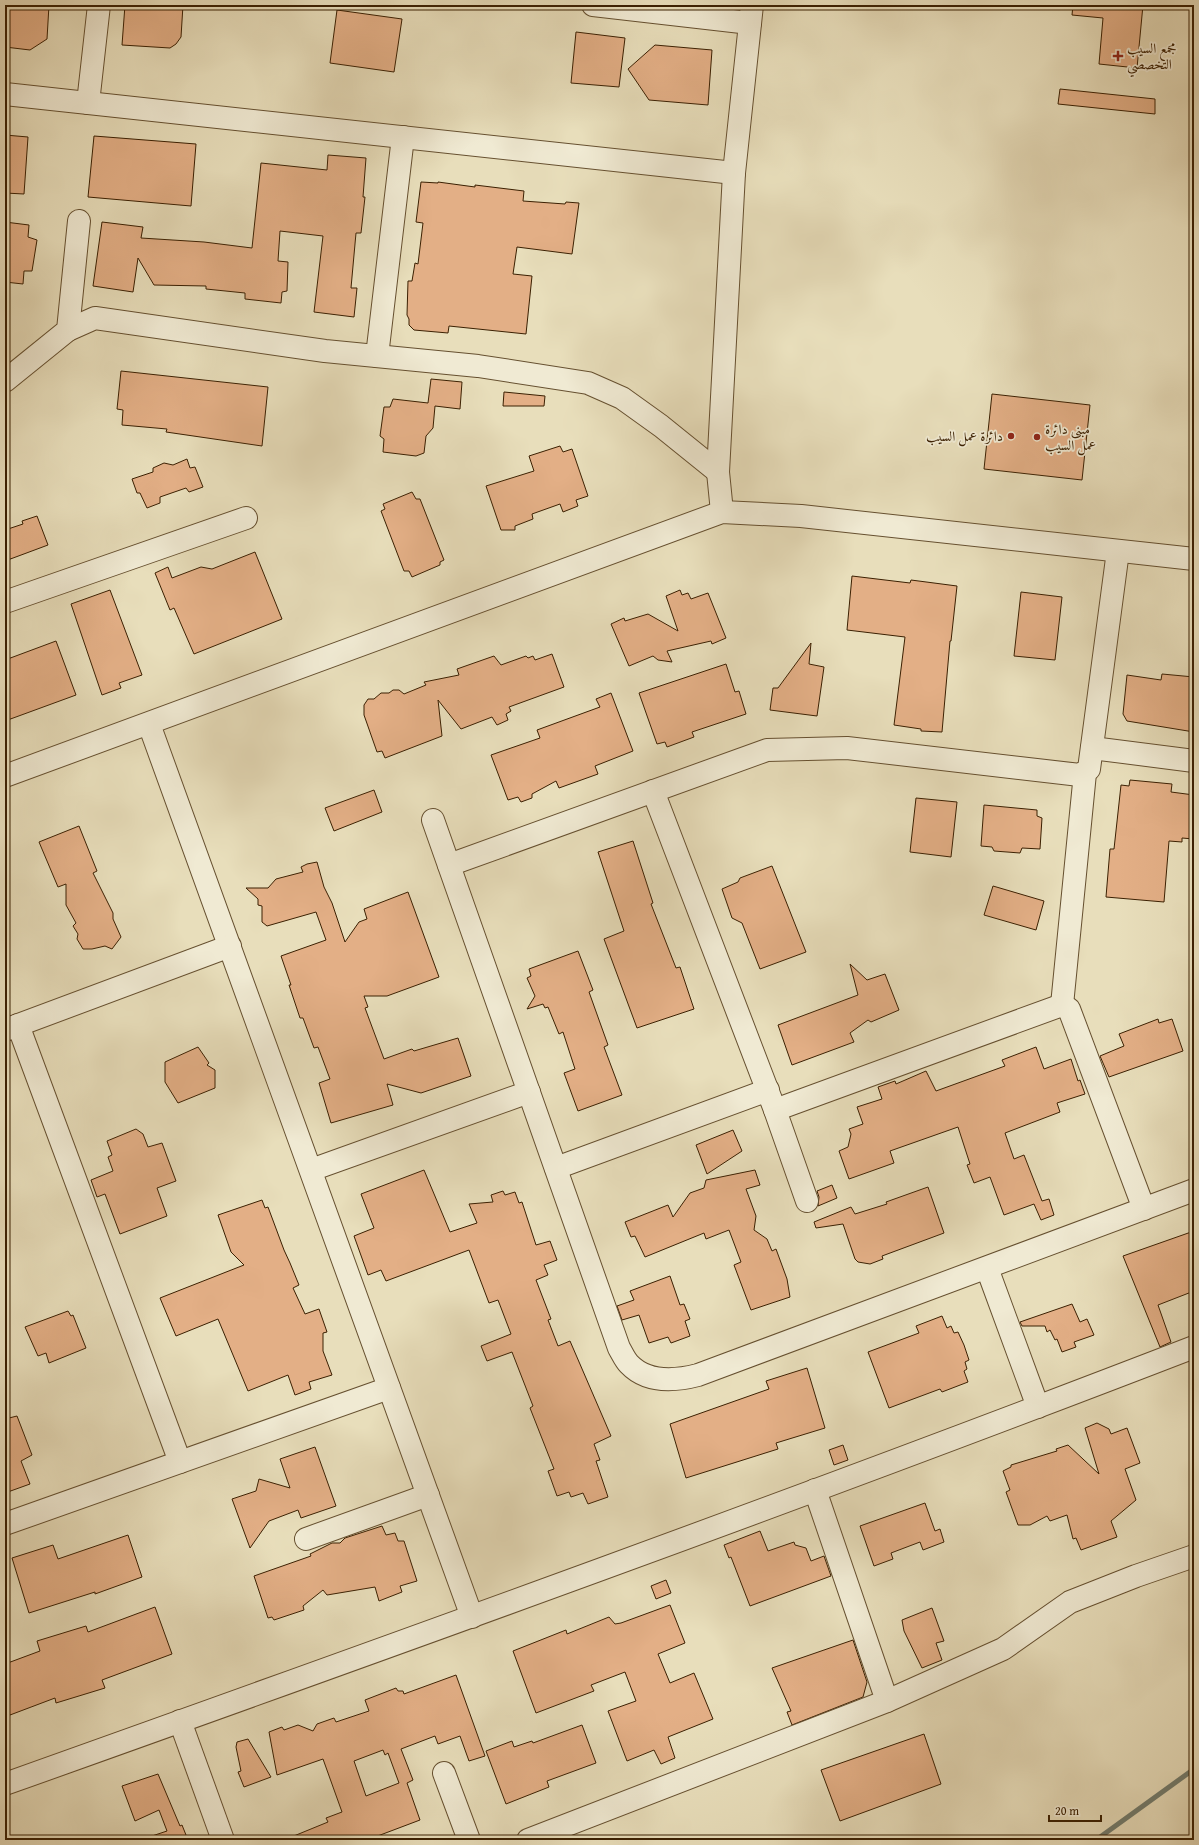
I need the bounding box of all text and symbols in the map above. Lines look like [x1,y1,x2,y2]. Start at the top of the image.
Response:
place label: مجمع السيب التخصصي [1127,38,1176,78]
marker: مجمع السيب التخصصي [1112,50,1124,62]
place label: مبنى دائرة عمل السيب [1045,419,1096,456]
place label: دائرة عمل السيب [926,426,1003,447]
marker: دائرة عمل السيب [1006,431,1016,441]
marker: مبنى دائرة عمل السيب [1032,432,1042,442]
scale bar [1049,1797,1101,1823]
text: 20 m [1055,1802,1079,1819]

